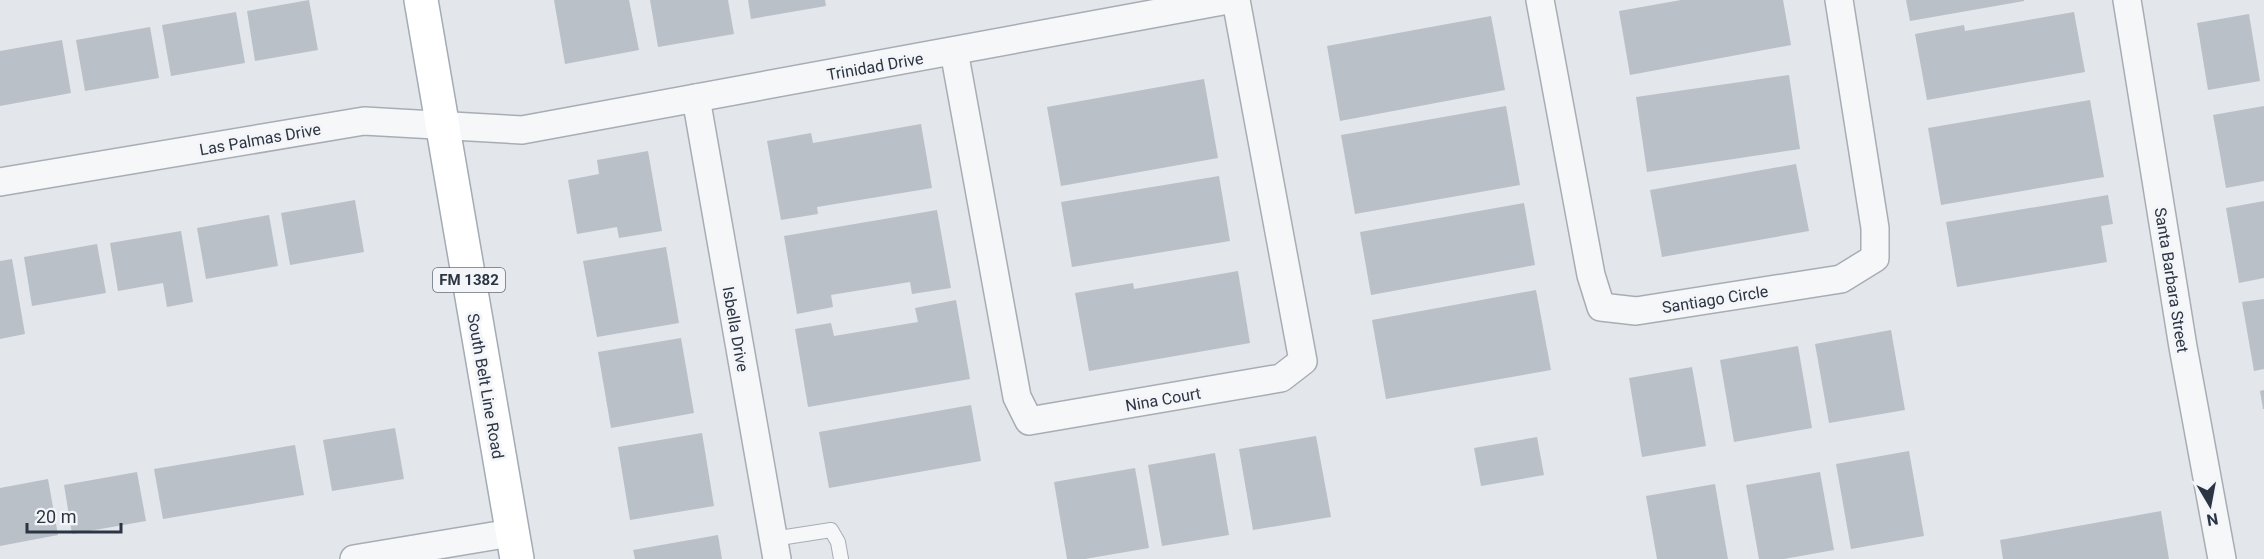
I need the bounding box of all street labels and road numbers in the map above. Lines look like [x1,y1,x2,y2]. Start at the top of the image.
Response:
street label: Trinidad Drive [825,49,925,84]
street label: Las Palmas Drive [198,119,322,160]
street label: Santa Barbara Street [2151,206,2192,354]
road number: FM 1382 [433,268,505,292]
street label: Santiago Circle [1661,282,1770,317]
street label: Isbella Drive [719,285,752,373]
street label: South Belt Line Road [463,312,508,460]
street label: Nina Court [1124,384,1202,415]

